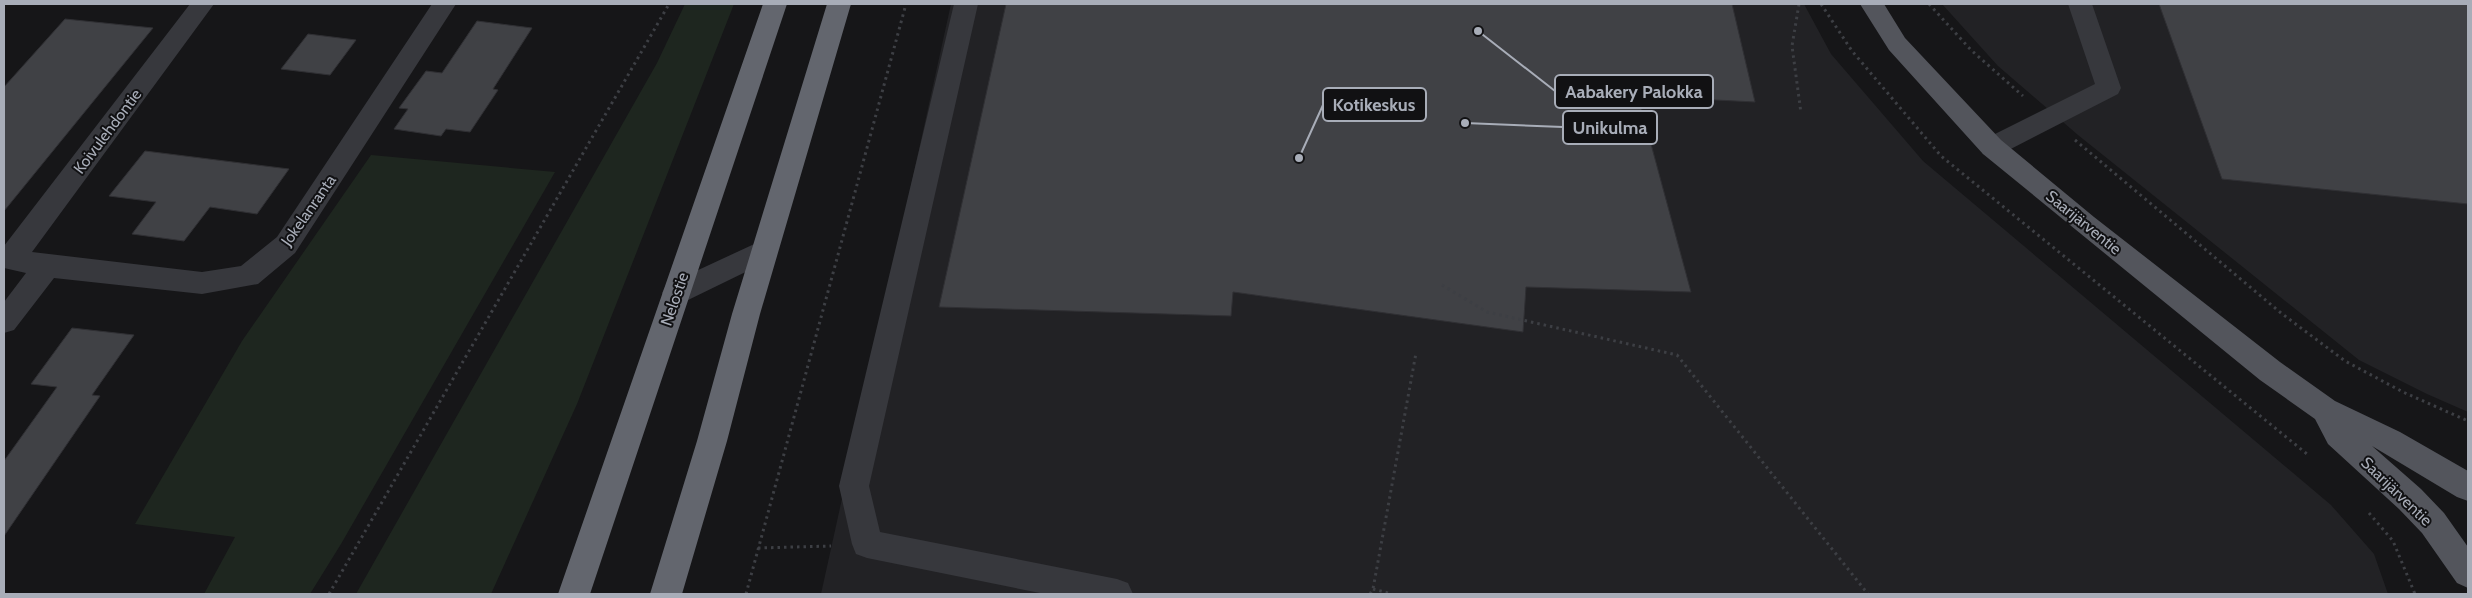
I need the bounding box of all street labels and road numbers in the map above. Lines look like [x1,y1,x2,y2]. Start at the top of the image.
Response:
street label: Koivulehdontie [69,85,145,177]
street label: Jokelanranta [276,171,340,250]
street label: Saarijärventie [2042,186,2125,258]
street label: Nelostie [656,270,692,328]
street label: Saarijärventie [2357,453,2436,530]

